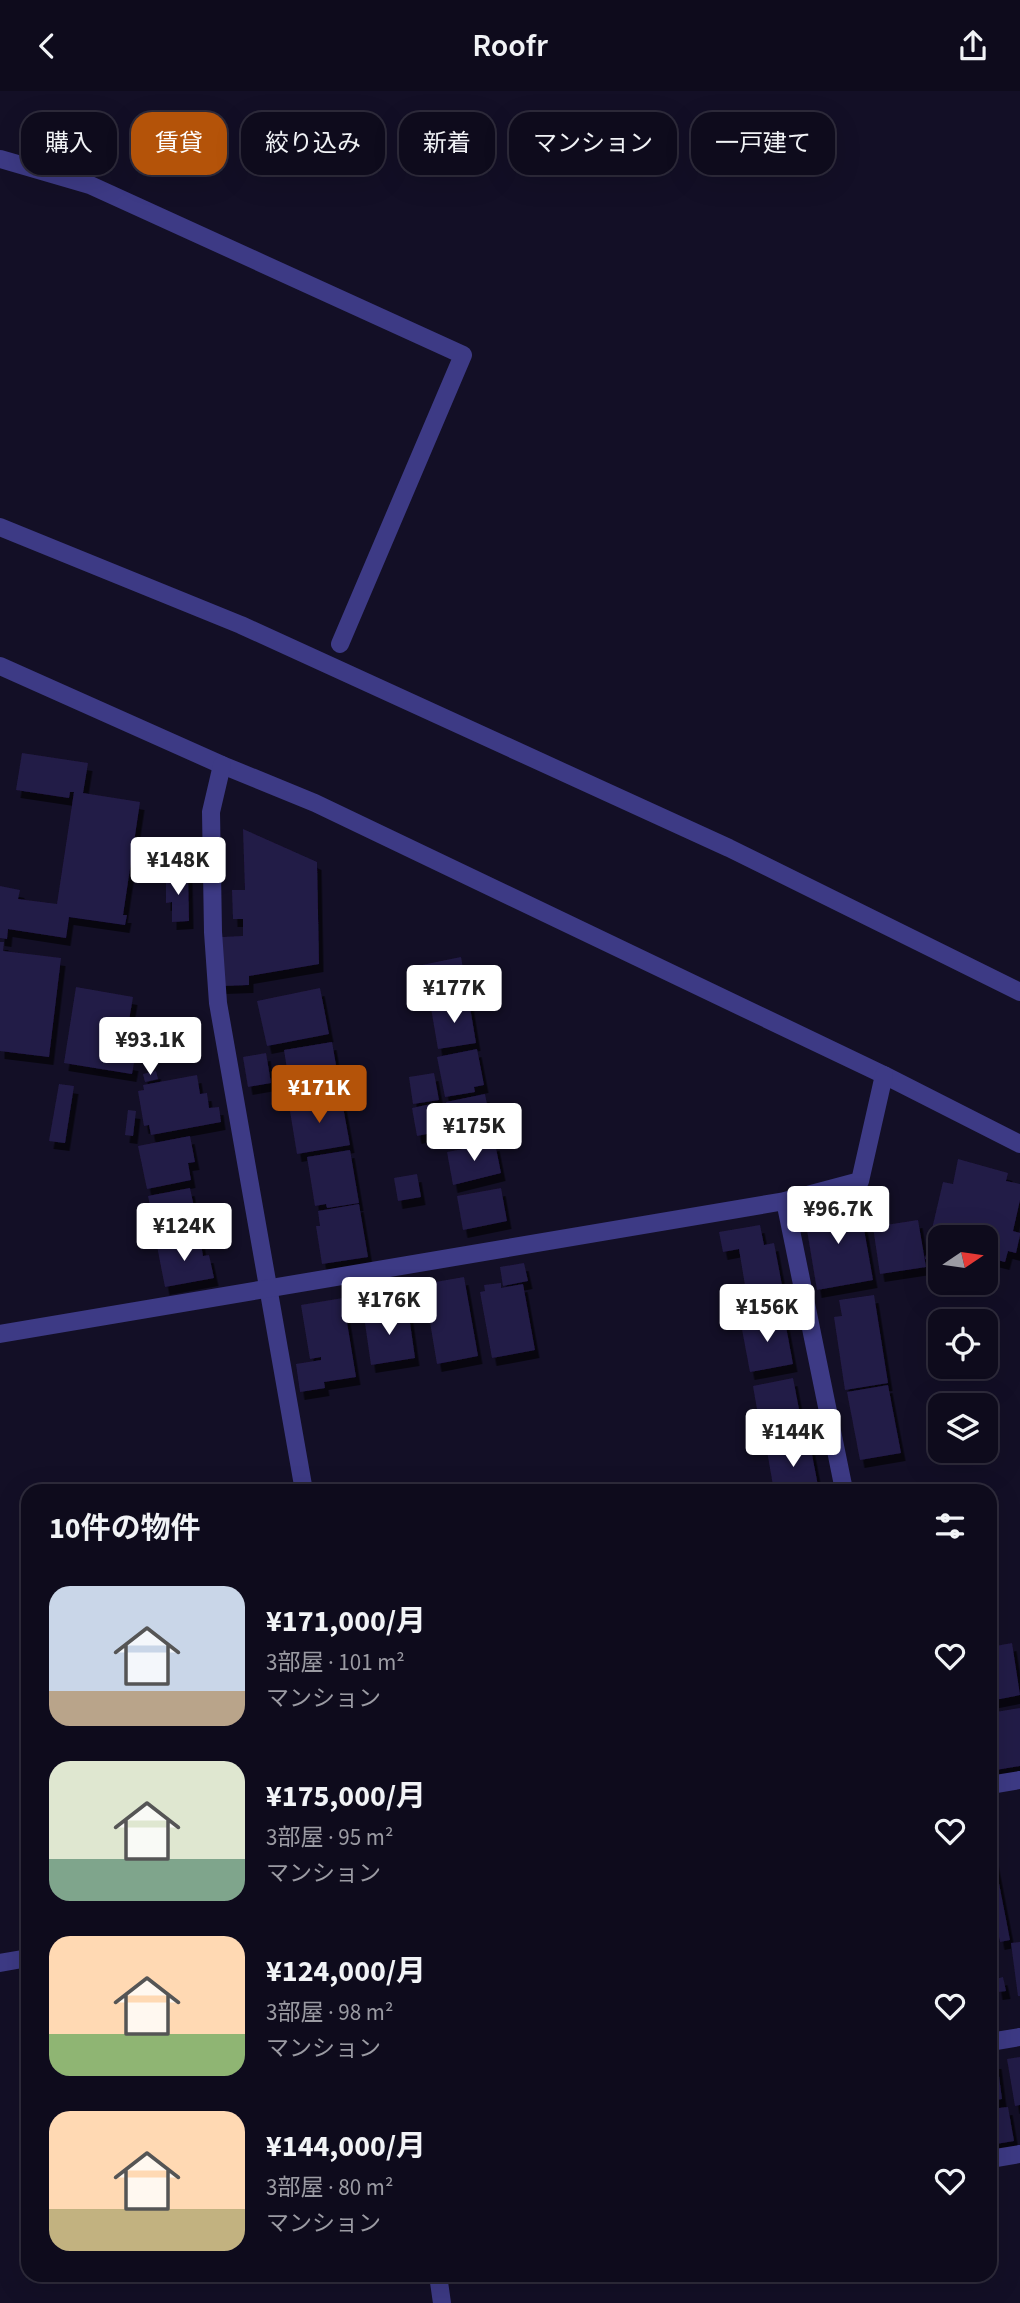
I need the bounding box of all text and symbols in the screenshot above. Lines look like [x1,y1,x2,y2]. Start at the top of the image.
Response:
text: Roofr [472,23,548,69]
icon: back [28,27,66,65]
icon: share [954,27,992,65]
chip: 購入 [21,112,117,175]
chip: 賃貸 [131,112,227,175]
chip: 絞り込み [241,112,385,175]
chip: 新着 [399,112,495,175]
chip: マンション [509,112,677,175]
chip: 一戸建て [691,112,835,175]
pin: ¥148K [129,837,227,897]
text: ¥148K [147,843,209,876]
pin: ¥177K [405,965,503,1025]
text: ¥177K [423,971,485,1004]
pin: ¥93.1K [93,1017,207,1077]
text: ¥93.1K [115,1023,185,1056]
pin: ¥171K [270,1065,368,1125]
text: ¥171K [288,1071,350,1104]
pin: ¥175K [425,1103,523,1163]
text: ¥175K [443,1109,505,1142]
pin: ¥96.7K [781,1187,895,1246]
text: ¥96.7K [803,1192,873,1225]
pin: ¥124K [135,1203,233,1263]
text: ¥124K [153,1209,215,1242]
north arrow [928,1225,998,1295]
map controls [928,1225,998,1463]
pin: ¥176K [340,1277,438,1337]
text: ¥176K [358,1283,420,1316]
pin: ¥156K [718,1285,816,1344]
text: ¥156K [736,1290,798,1323]
button: locate [928,1309,998,1379]
button: layers [928,1393,998,1463]
pin: ¥144K [744,1409,842,1469]
text: ¥144K [762,1415,824,1448]
text: 10件の物件 [49,1507,201,1550]
icon: filters [931,1507,969,1545]
text: ¥171,000/月 [266,1600,426,1643]
icon: home [105,1614,189,1698]
icon: heart [931,1637,969,1675]
text: 3部屋 · 101 m² [266,1646,405,1679]
text: マンション [266,1682,381,1715]
text: ¥175,000/月 [266,1775,426,1818]
icon: home [105,1789,189,1873]
icon: heart [931,1812,969,1850]
text: 3部屋 · 95 m² [266,1821,393,1854]
text: マンション [266,1857,381,1890]
text: ¥124,000/月 [266,1950,426,1993]
icon: home [105,1964,189,2048]
icon: heart [931,1987,969,2025]
text: 3部屋 · 98 m² [266,1996,393,2029]
text: マンション [266,2032,381,2065]
text: ¥144,000/月 [266,2125,426,2168]
icon: home [105,2139,189,2223]
icon: heart [931,2162,969,2200]
text: 3部屋 · 80 m² [266,2171,393,2204]
text: マンション [266,2207,381,2240]

